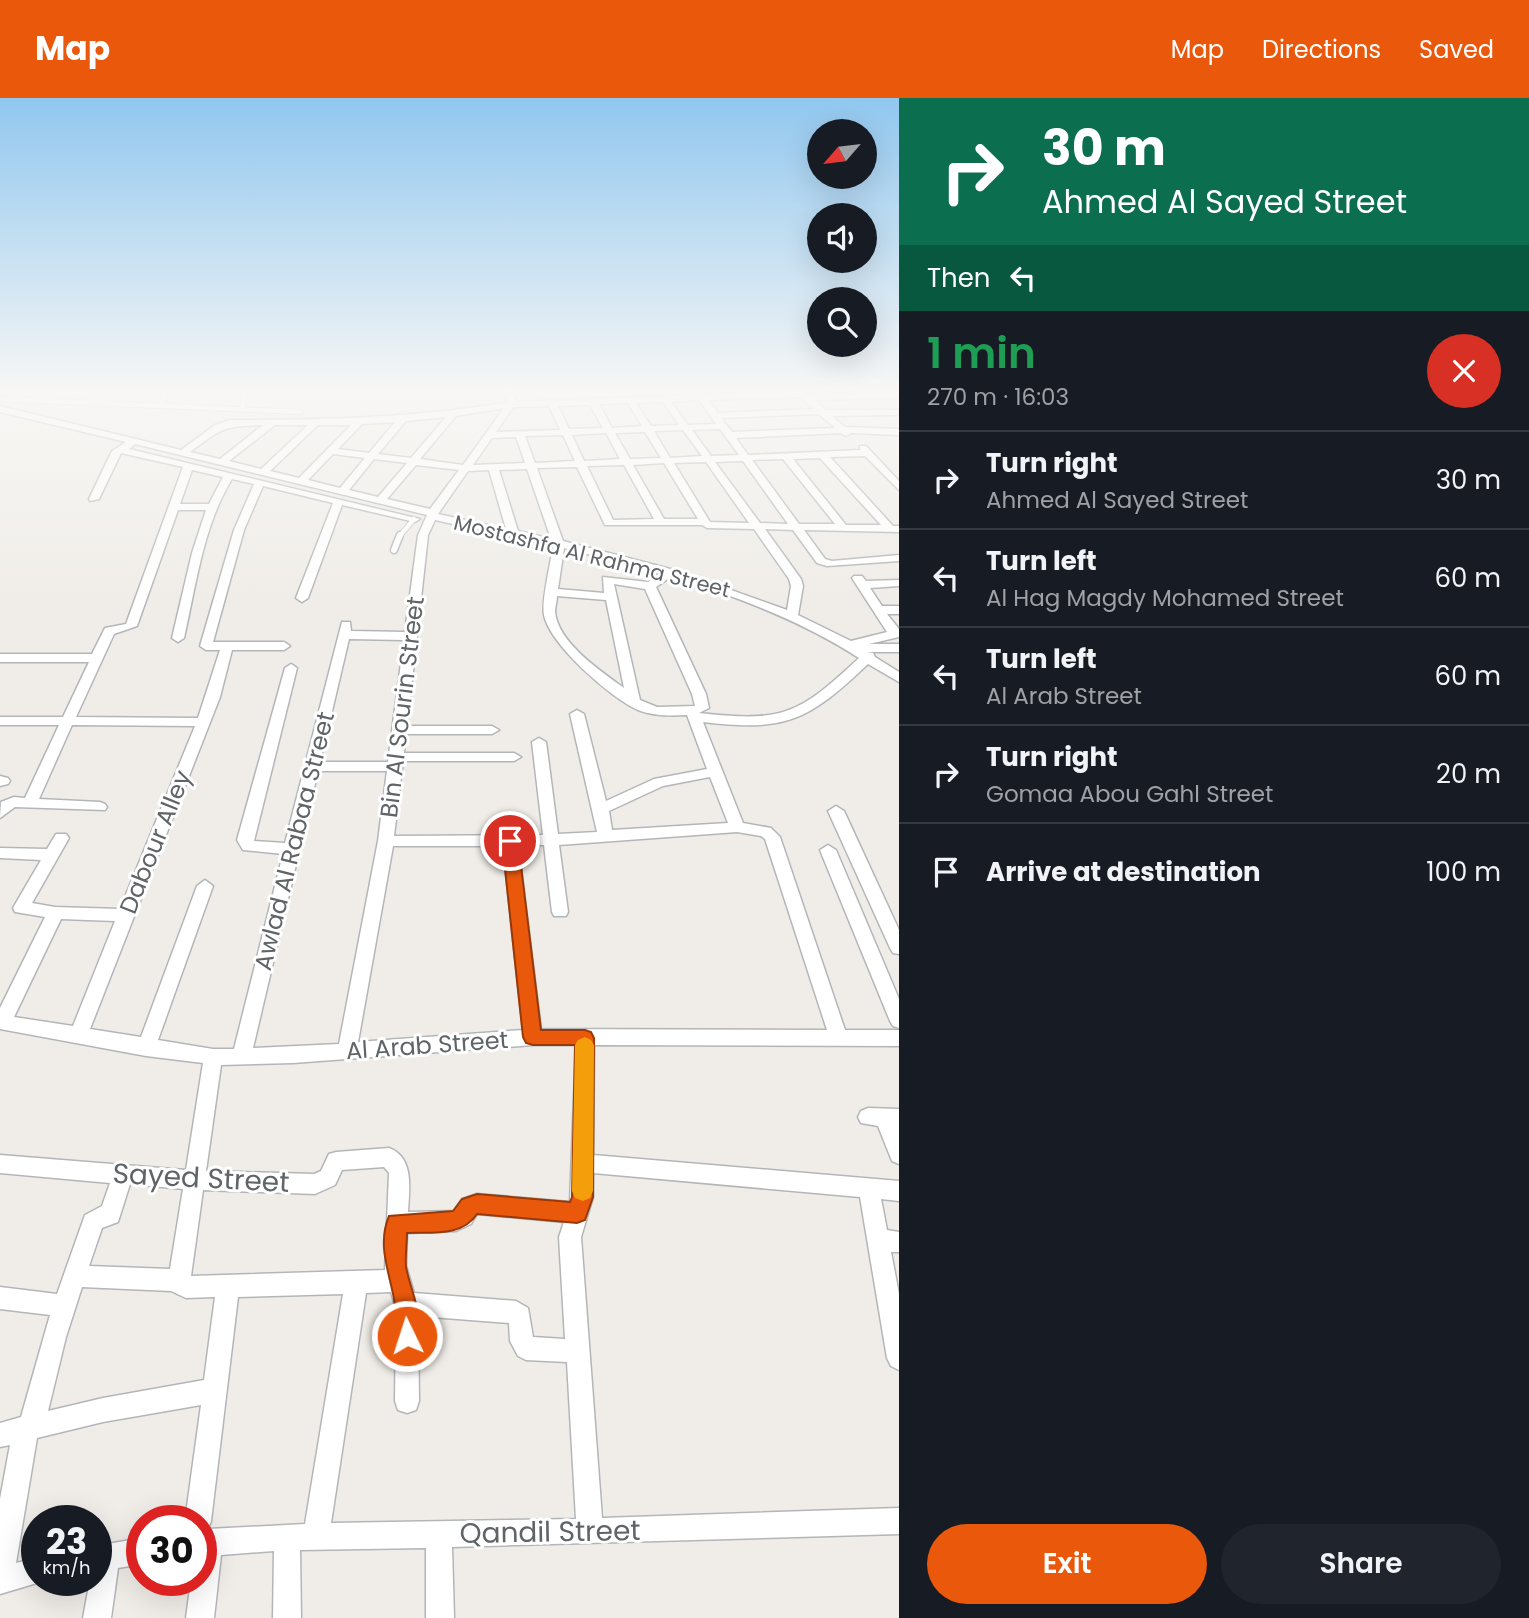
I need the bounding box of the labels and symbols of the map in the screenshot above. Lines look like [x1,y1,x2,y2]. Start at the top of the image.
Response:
north arrow [807,119,877,189]
street label: Mostashfa Al Rahma Street [451,508,733,604]
street label: Bin Al Sourin Street [372,595,432,819]
street label: Awlad Al Rabaa Street [246,708,342,974]
street label: Dabour Alley [111,765,199,919]
pin [480,811,540,871]
street label: Al Arab Street [345,1023,509,1067]
street label: Sayed Street [112,1154,290,1202]
position arrow [370,1299,444,1373]
speed limit sign: 30 [126,1505,217,1596]
street label: Qandil Street [459,1511,641,1553]

